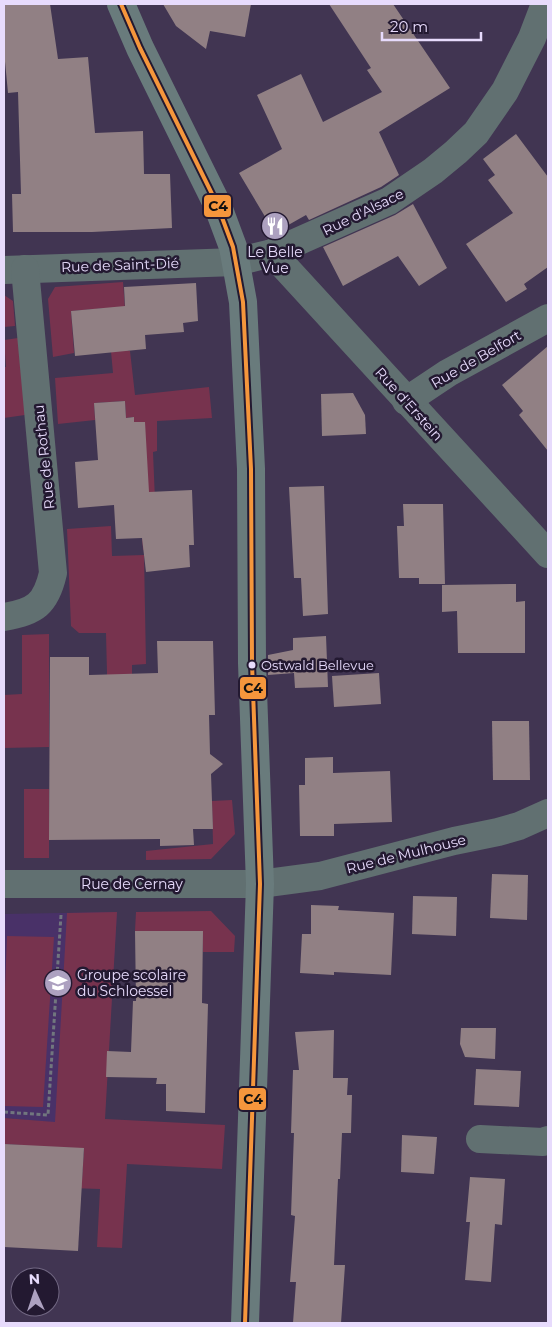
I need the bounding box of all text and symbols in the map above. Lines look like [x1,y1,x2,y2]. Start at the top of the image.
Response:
scale bar [382,10,481,42]
text: 20 m [390,17,428,36]
street label: Rue d'Alsace [319,185,407,239]
line badge: C4 [203,194,232,218]
text: C4 [208,197,228,215]
restaurant icon: Le Belle Vue [260,211,290,241]
place label: Le Belle Vue [247,243,303,277]
street label: Rue de Saint-Dié [61,254,179,276]
street label: Rue de Belfort [428,326,524,392]
street label: Rue d'Erstein [371,363,447,445]
street label: Rue de Rothau [30,404,58,510]
place label: Ostwald Bellevue [261,657,374,673]
marker: Ostwald Bellevue [247,660,257,670]
line badge: C4 [239,676,267,700]
text: C4 [243,679,263,697]
street label: Rue de Mulhouse [344,830,468,878]
street label: Rue de Cernay [81,875,183,893]
place label: Groupe scolaire du Schloessel [77,966,186,1000]
school or university icon: Groupe scolaire du Schloessel [43,968,73,998]
line badge: C4 [238,1087,267,1111]
text: C4 [243,1090,263,1108]
north arrow [10,1267,60,1317]
text: N [28,1270,40,1288]

